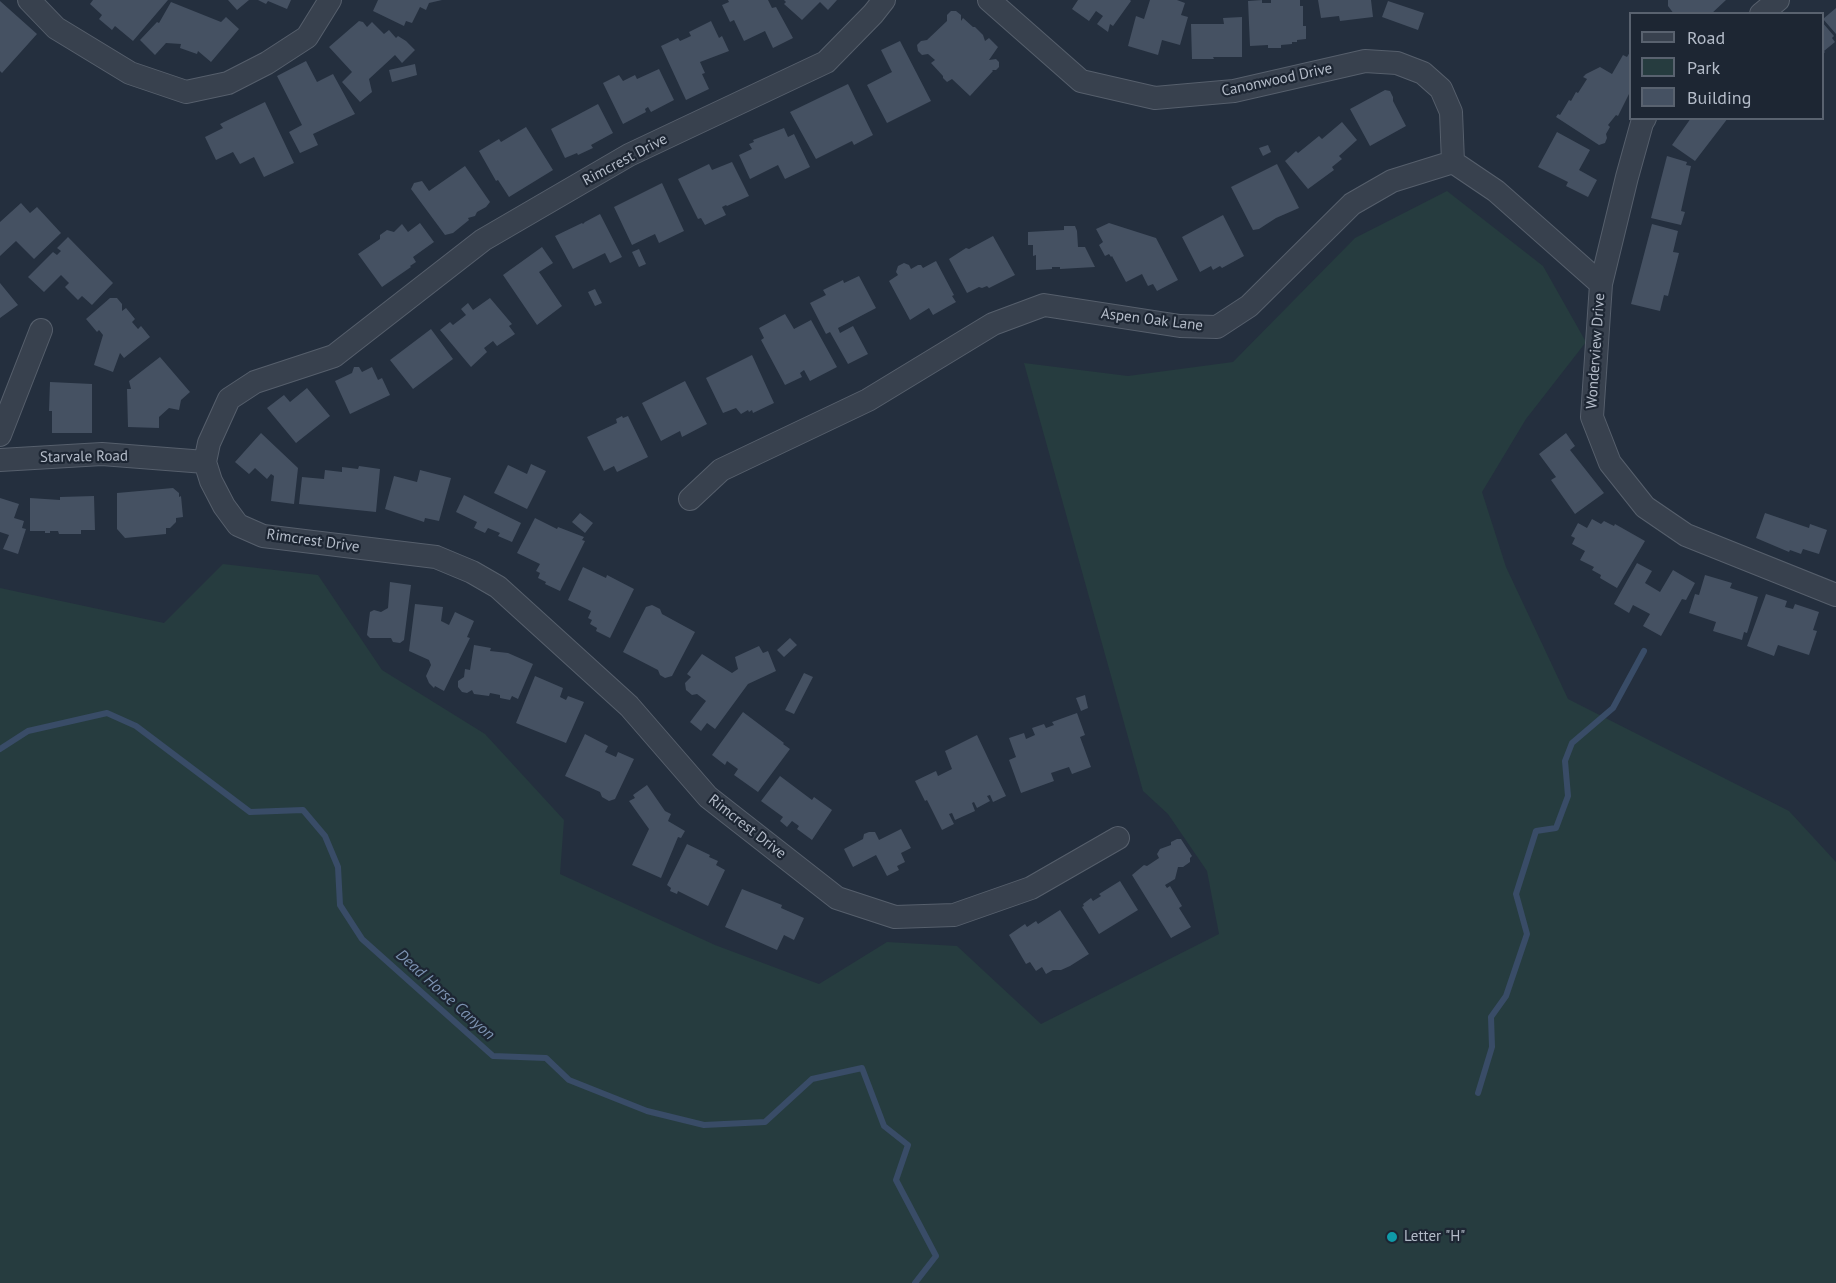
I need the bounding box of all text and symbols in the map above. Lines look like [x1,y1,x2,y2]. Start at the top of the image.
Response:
legend [1629,12,1824,120]
text: Road [1687,26,1725,49]
text: Park [1687,56,1720,79]
street label: Canonwood Drive [1220,59,1334,101]
text: Building [1687,86,1751,109]
street label: Rimcrest Drive [579,130,671,190]
street label: Wonderview Drive [1583,292,1609,410]
street label: Aspen Oak Lane [1100,305,1204,335]
street label: Starvale Road [40,447,128,467]
street label: Rimcrest Drive [265,526,361,556]
street label: Rimcrest Drive [705,791,789,863]
water label: Dead Horse Canyon [392,946,498,1044]
place label: Letter "H" [1404,1228,1465,1246]
marker: Letter "H" [1385,1230,1399,1244]

